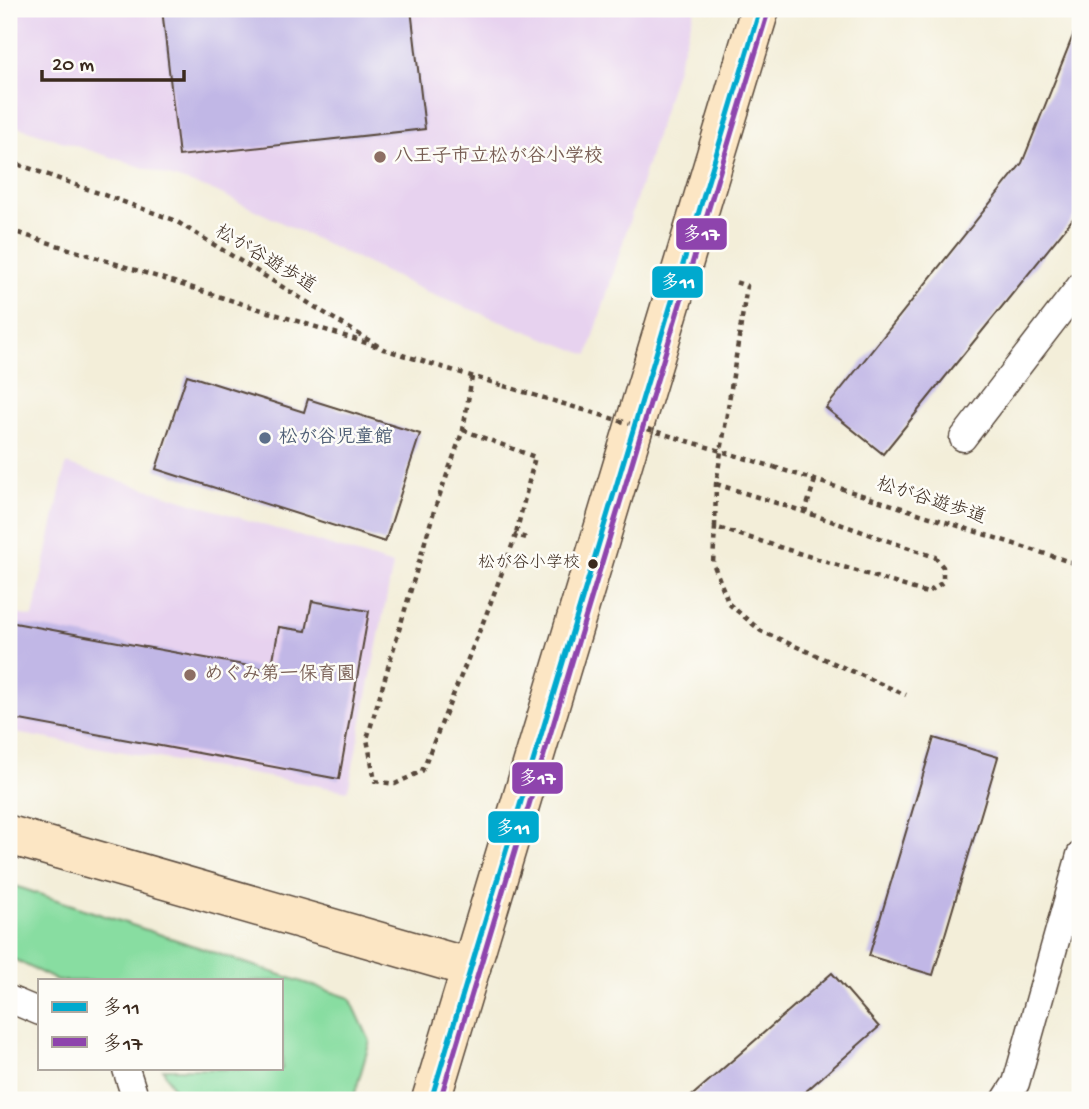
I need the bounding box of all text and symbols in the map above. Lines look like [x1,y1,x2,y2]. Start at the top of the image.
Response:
scale bar [42,38,184,82]
text: 20 m [52,54,94,79]
place label: 八王子市立松が谷小学校 [394,145,603,169]
marker: 八王子市立松が谷小学校 [372,149,388,165]
line badge: 多17 [675,217,728,251]
street label: 松が谷遊歩道 [210,220,320,299]
text: 多17 [683,224,720,248]
line badge: 多11 [651,265,704,299]
text: 多11 [661,272,695,296]
place label: 松が谷児童館 [279,426,393,450]
marker: 松が谷児童館 [257,430,273,446]
street label: 松が谷遊歩道 [873,472,989,531]
place label: 松が谷小学校 [478,553,580,574]
marker: 松が谷小学校 [586,557,600,571]
place label: めぐみ第一保育園 [204,663,356,687]
marker: めぐみ第一保育園 [182,667,198,683]
line badge: 多17 [511,761,564,795]
text: 多17 [519,768,556,792]
line badge: 多11 [487,810,540,844]
text: 多11 [496,818,530,842]
legend [38,979,284,1070]
text: 多11 [102,996,140,1023]
text: 多17 [102,1032,143,1059]

